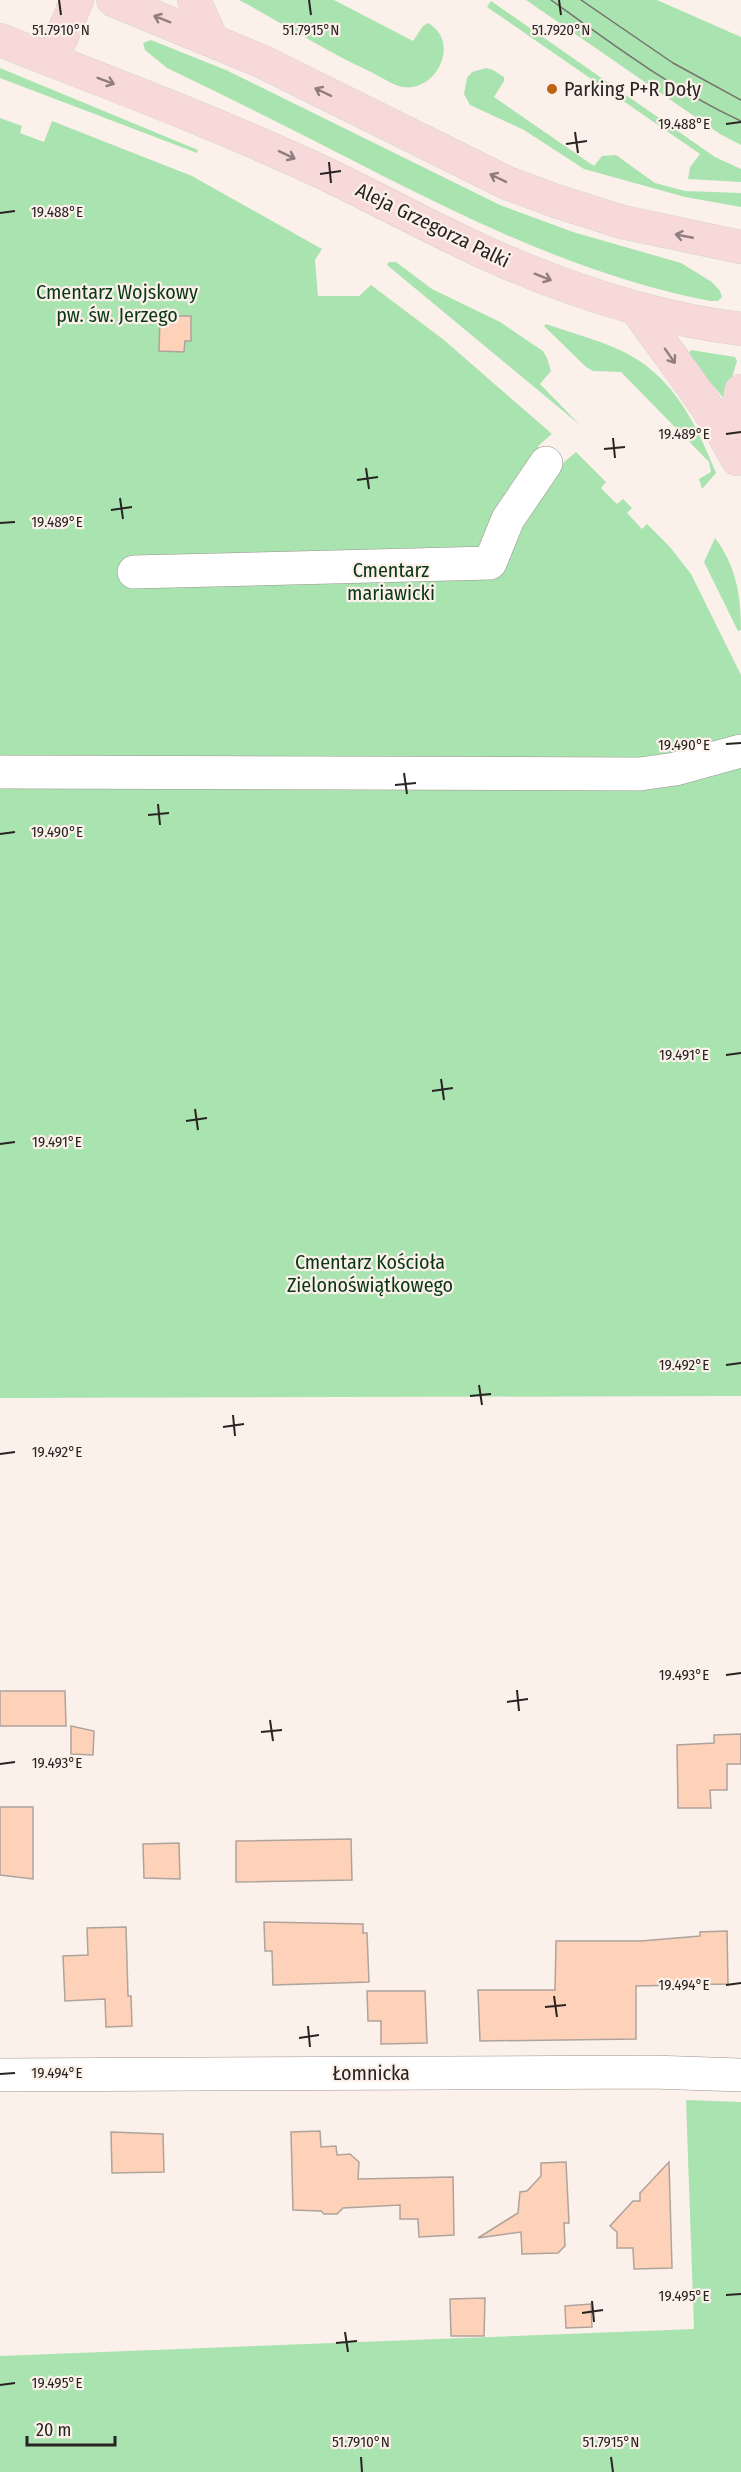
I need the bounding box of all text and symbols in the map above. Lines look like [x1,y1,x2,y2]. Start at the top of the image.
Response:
one-way arrow [153,13,172,24]
text: 51.7910°N [32,21,90,39]
text: 51.7915°N [283,21,339,39]
text: 51.7920°N [532,21,590,39]
one-way arrow [96,77,115,88]
place label: Parking P+R Doły [564,77,701,101]
marker: Parking P+R Doły [545,82,559,96]
one-way arrow [315,85,333,97]
text: 19.488°E [658,115,710,133]
one-way arrow [277,150,295,162]
one-way arrow [489,172,507,184]
street label: Aleja Grzegorza Palki [352,177,514,273]
text: 19.488°E [31,203,83,221]
one-way arrow [674,230,694,241]
one-way arrow [534,272,552,283]
park label: Cmentarz Wojskowy pw. św. Jerzego [36,280,198,327]
one-way arrow [664,348,676,364]
text: 19.489°E [658,425,710,443]
text: 19.489°E [31,513,83,531]
park label: Cmentarz mariawicki [347,558,435,605]
text: 19.490°E [658,736,710,754]
text: 19.490°E [31,823,83,841]
text: 19.491°E [659,1046,709,1064]
text: 19.491°E [32,1133,82,1151]
park label: Cmentarz Kościoła Zielonoświątkowego [287,1250,453,1297]
text: 19.492°E [659,1356,709,1374]
text: 19.492°E [32,1443,82,1461]
text: 19.493°E [659,1666,709,1684]
text: 19.493°E [32,1754,82,1772]
text: 19.494°E [658,1976,710,1994]
street label: Łomnicka [332,2061,410,2085]
text: 19.494°E [31,2064,83,2082]
text: 19.495°E [659,2287,709,2305]
text: 19.495°E [32,2374,82,2392]
scale bar [27,2409,116,2447]
text: 20 m [36,2419,71,2441]
text: 51.7910°N [332,2433,390,2451]
text: 51.7915°N [583,2433,639,2451]

